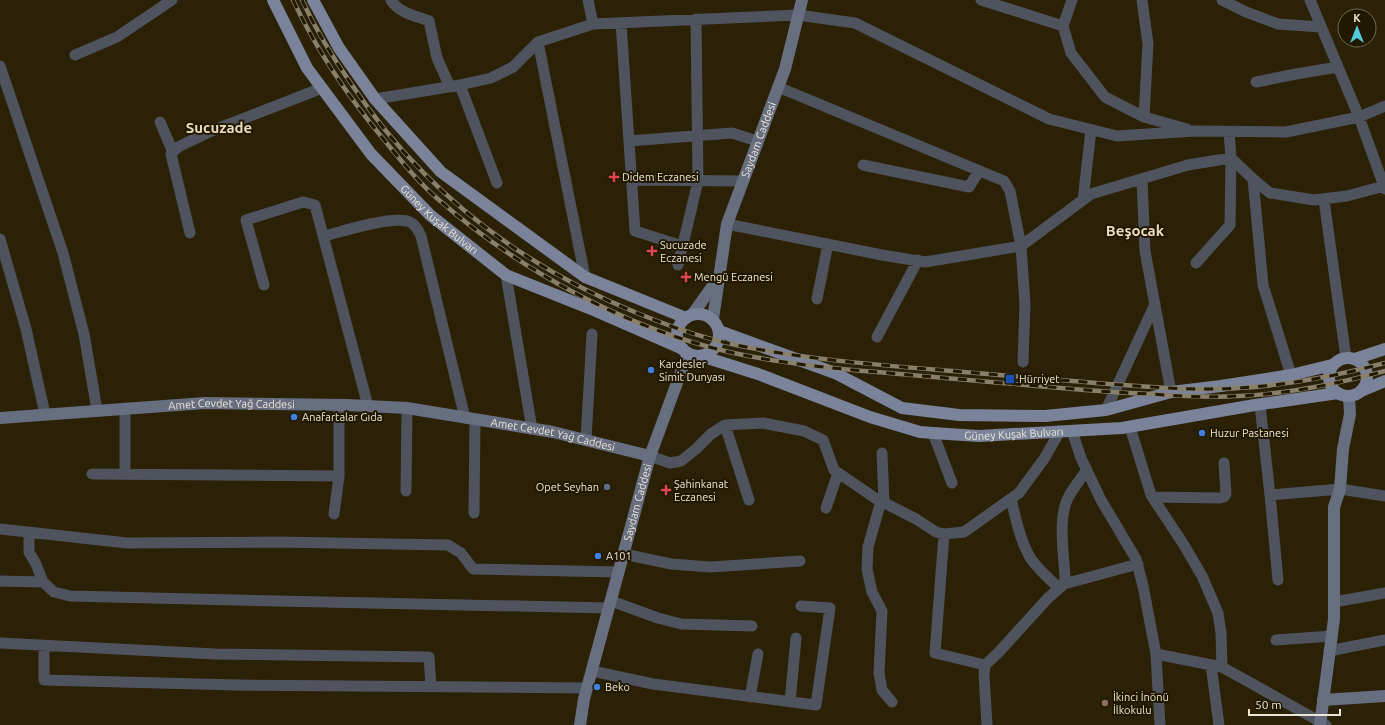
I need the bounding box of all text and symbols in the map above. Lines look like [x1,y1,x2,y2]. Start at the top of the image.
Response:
north arrow [1337,8,1377,48]
text: K [1353,12,1361,24]
street label: Saydam Caddesi [739,100,778,179]
district label: Sucuzade [186,119,252,136]
place label: Didem Eczanesi [622,171,699,183]
marker: Didem Eczanesi [609,172,619,182]
street label: Güney Kuşak Bulvarı [398,182,480,257]
district label: Beşocak [1106,222,1165,240]
place label: Sucuzade Eczanesi [660,239,707,264]
marker: Sucuzade Eczanesi [647,246,657,256]
place label: Mengü Eczanesi [694,271,773,283]
marker: Mengü Eczanesi [681,272,691,282]
place label: Kardesler Simit Dunyası [659,358,725,383]
marker: Kardesler Simit Dunyası [646,365,656,375]
marker: Hürriyet [1004,373,1016,385]
place label: Hürriyet [1019,373,1060,385]
street label: Amet Cevdet Yağ Caddesi [168,397,295,412]
place label: Anafartalar Gıda [302,411,382,423]
marker: Anafartalar Gıda [289,412,299,422]
street label: Amet Cevdet Yağ Caddesi [490,416,616,453]
street label: Güney Kuşak Bulvarı [964,425,1064,442]
place label: Huzur Pastanesi [1210,427,1289,439]
marker: Huzur Pastanesi [1197,428,1207,438]
street label: Saydam Caddesi [621,462,654,542]
place label: Şahinkanat Eczanesi [674,478,729,503]
place label: Opet Seyhan [536,481,599,493]
marker: Opet Seyhan [602,482,612,492]
marker: Şahinkanat Eczanesi [661,485,671,495]
place label: A101 [606,550,632,562]
marker: A101 [593,551,603,561]
place label: Beko [605,681,630,693]
marker: Beko [592,682,602,692]
place label: İkinci İnönü İlkokulu [1113,691,1169,716]
scale bar [1249,691,1340,717]
marker: İkinci İnönü İlkokulu [1100,698,1110,708]
text: 50 m [1255,698,1282,711]

